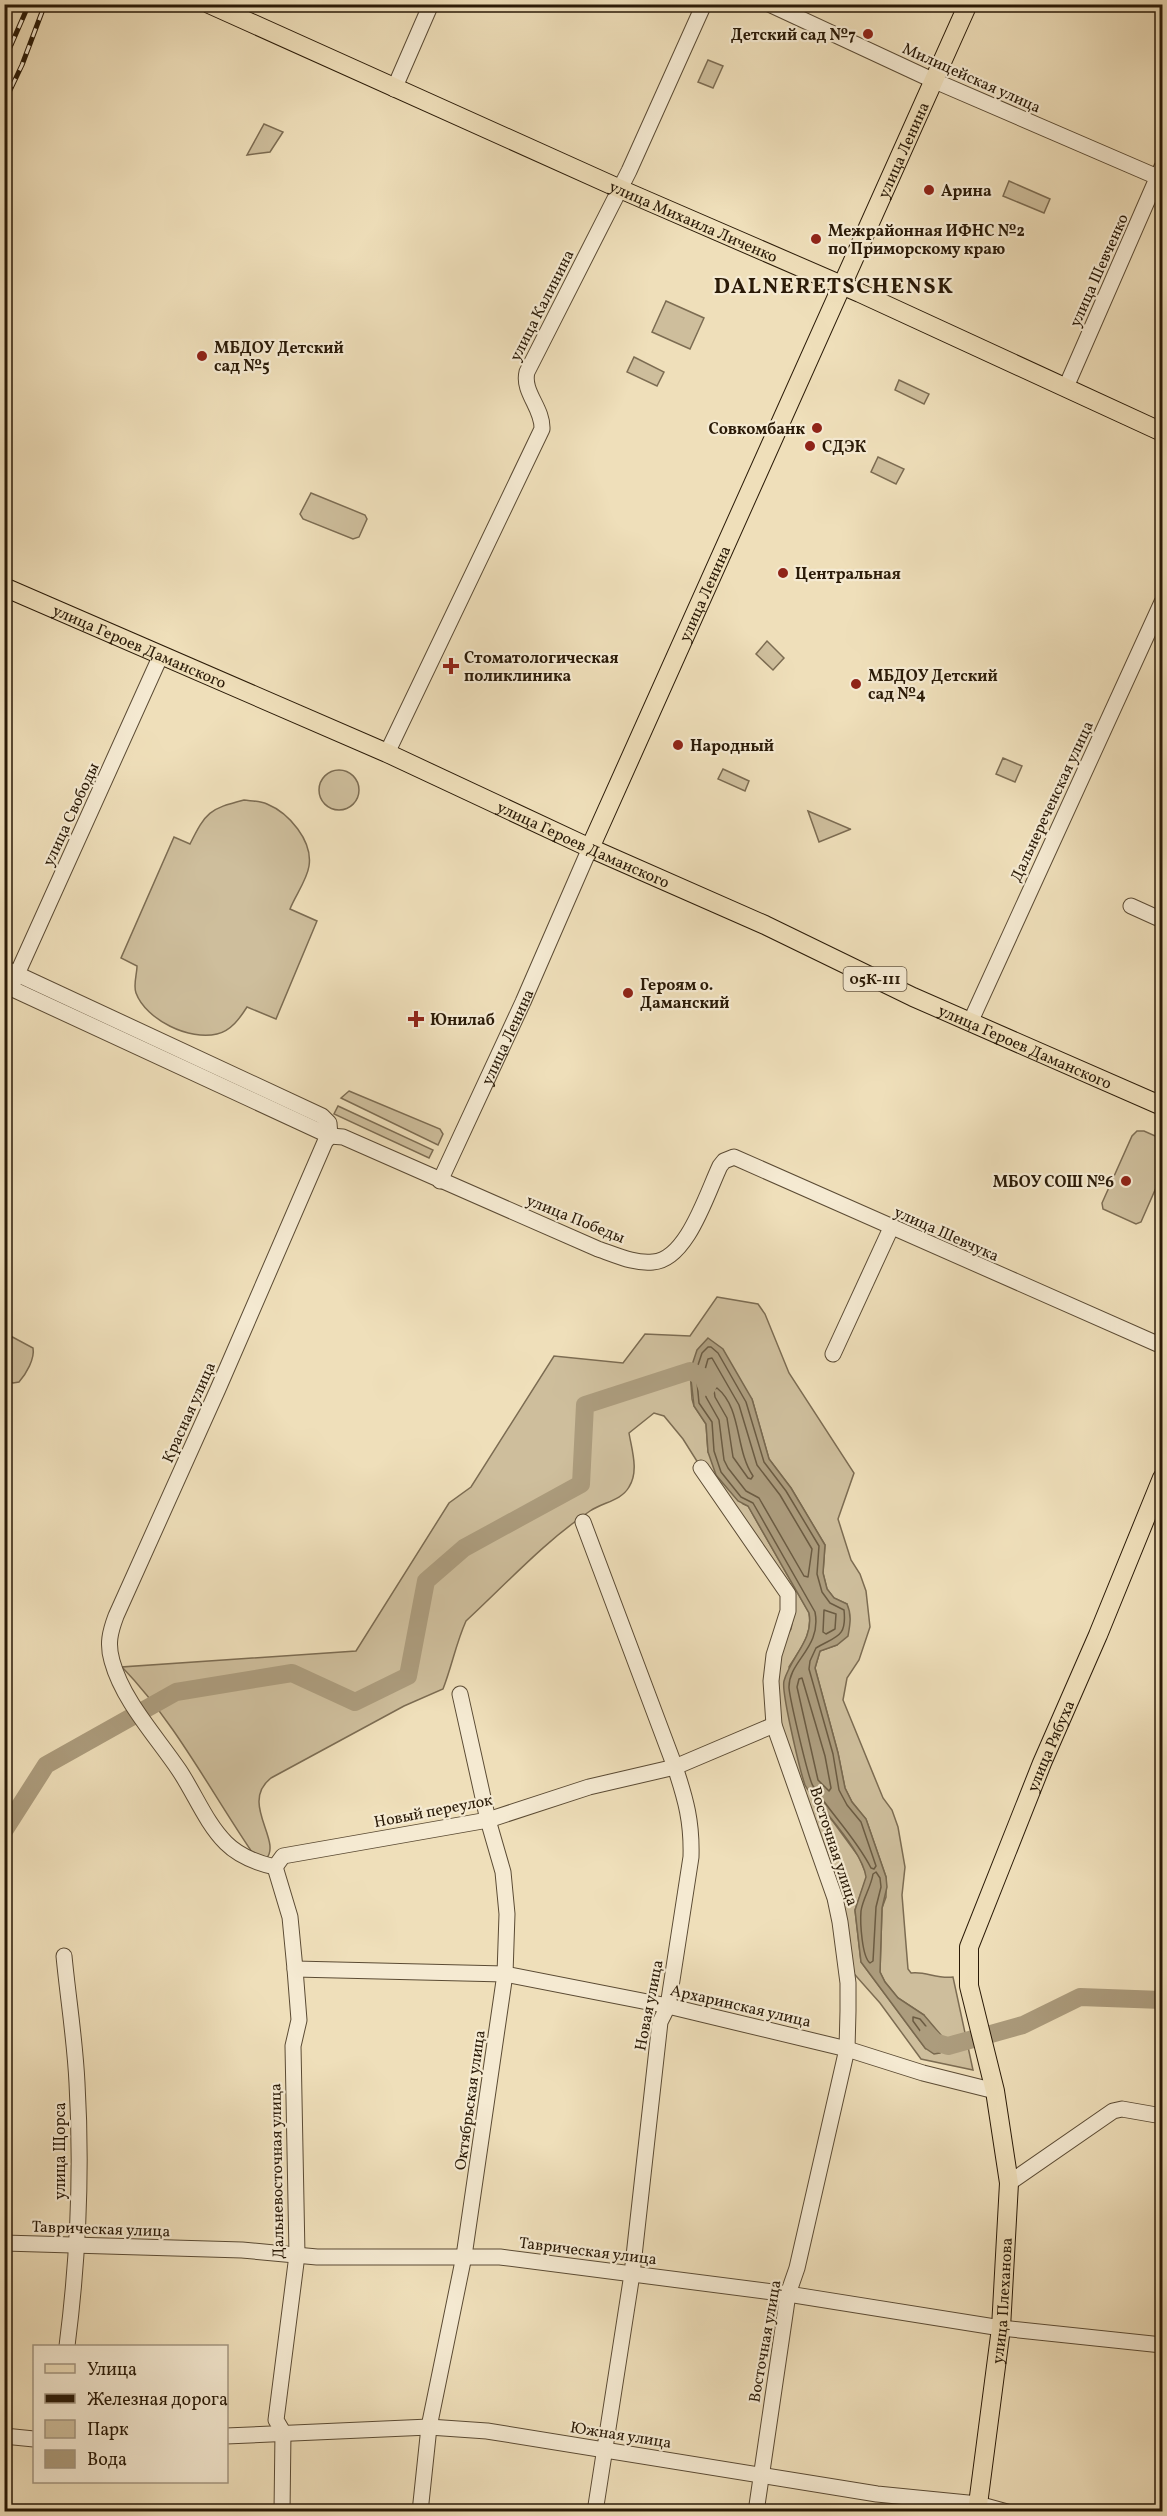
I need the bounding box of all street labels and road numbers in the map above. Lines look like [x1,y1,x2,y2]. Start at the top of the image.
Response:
street label: Милицейская улица [898,38,1044,119]
street label: улица Ленина [873,99,936,202]
street label: улица Михаила Личенко [605,176,781,269]
street label: улица Шевченко [1065,211,1135,331]
street label: улица Калинина [505,246,580,365]
street label: улица Ленина [675,542,737,646]
street label: улица Героев Даманского [49,600,229,695]
street label: Дальнереченская улица [1006,718,1100,886]
street label: улица Свободы [38,759,105,870]
street label: улица Героев Даманского [493,797,672,895]
road number: 05К-111 [844,967,906,991]
street label: улица Ленина [477,986,540,1089]
street label: улица Героев Даманского [934,1000,1115,1096]
street label: улица Победы [523,1190,628,1250]
street label: улица Шевчука [890,1202,1002,1268]
street label: Красная улица [158,1359,222,1467]
street label: улица Рябуха [1023,1697,1081,1796]
street label: Восточная улица [803,1784,863,1909]
street label: Новый переулок [372,1790,495,1834]
street label: Новая улица [630,1958,670,2053]
street label: Архаринская улица [668,1980,813,2034]
street label: Октябрьская улица [450,2029,492,2172]
street label: Дальневосточная улица [265,2083,291,2259]
street label: улица Щорса [50,2102,72,2200]
street label: Таврическая улица [31,2217,171,2243]
street label: Таврическая улица [518,2233,658,2271]
street label: улица Плеханова [987,2237,1019,2365]
street label: Восточная улица [744,2278,788,2404]
street label: Южная улица [568,2417,673,2455]

